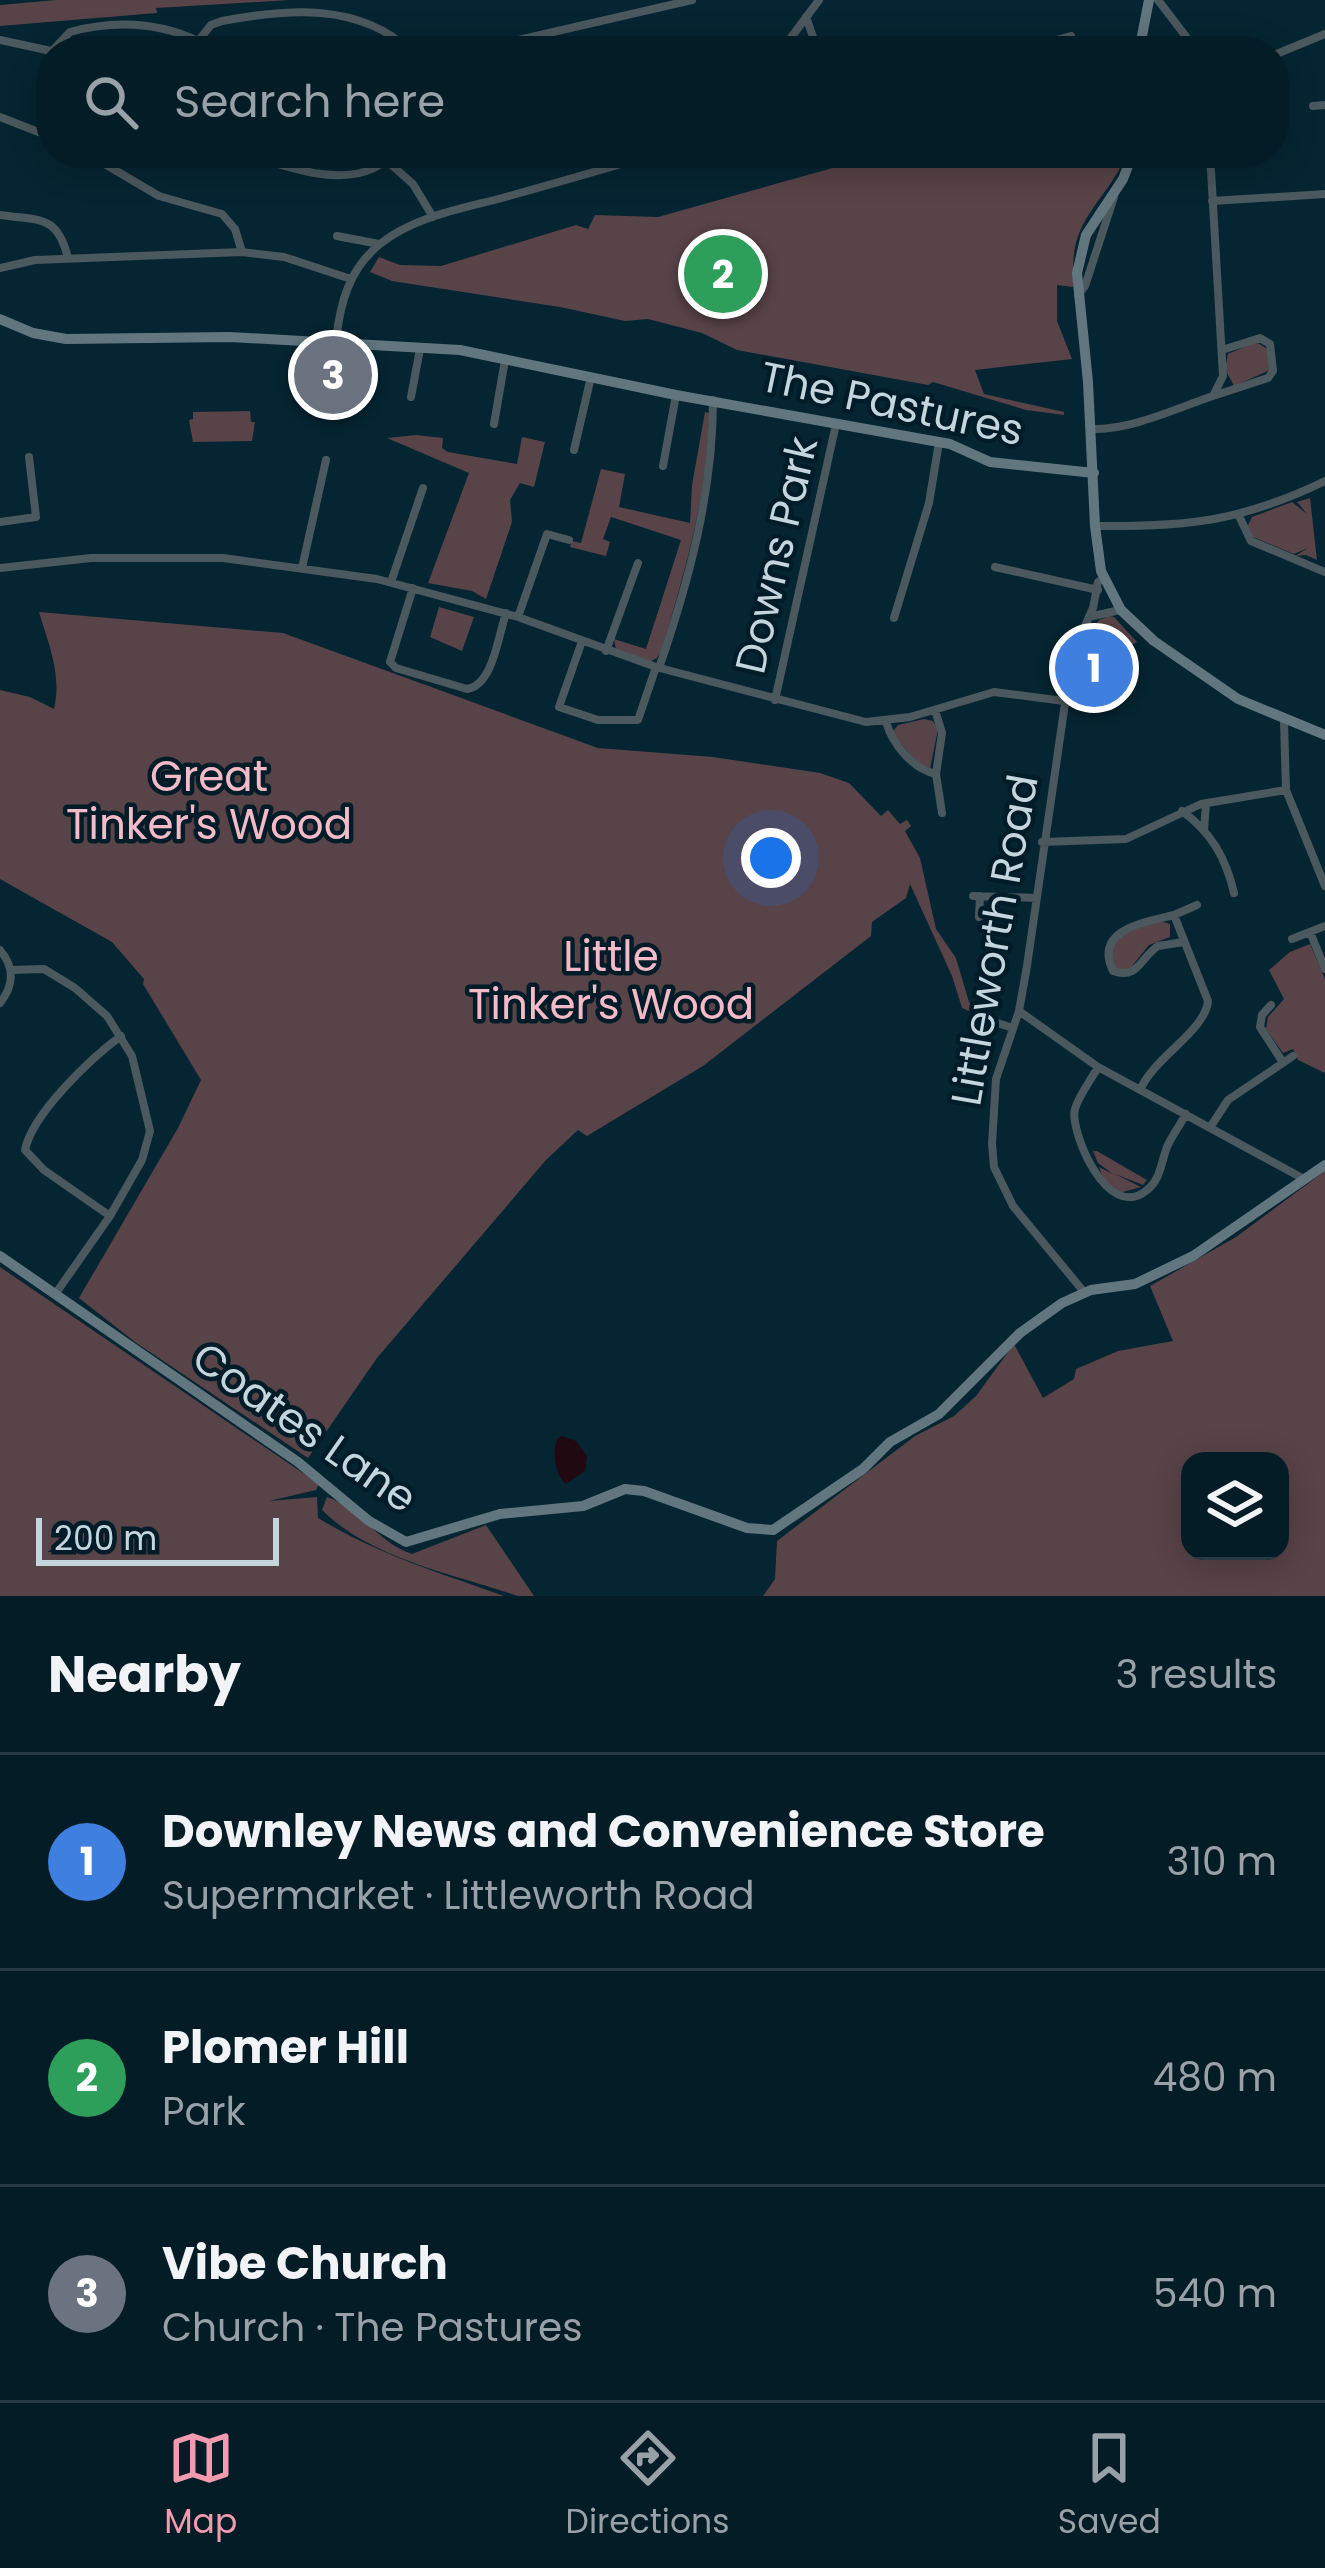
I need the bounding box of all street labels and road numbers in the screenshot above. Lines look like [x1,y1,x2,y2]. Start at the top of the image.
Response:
street label: The Pastures [755,347,1029,460]
street label: Downs Park [721,431,832,679]
street label: Littleworth Road [936,770,1053,1110]
street label: Coates Lane [181,1328,429,1527]

